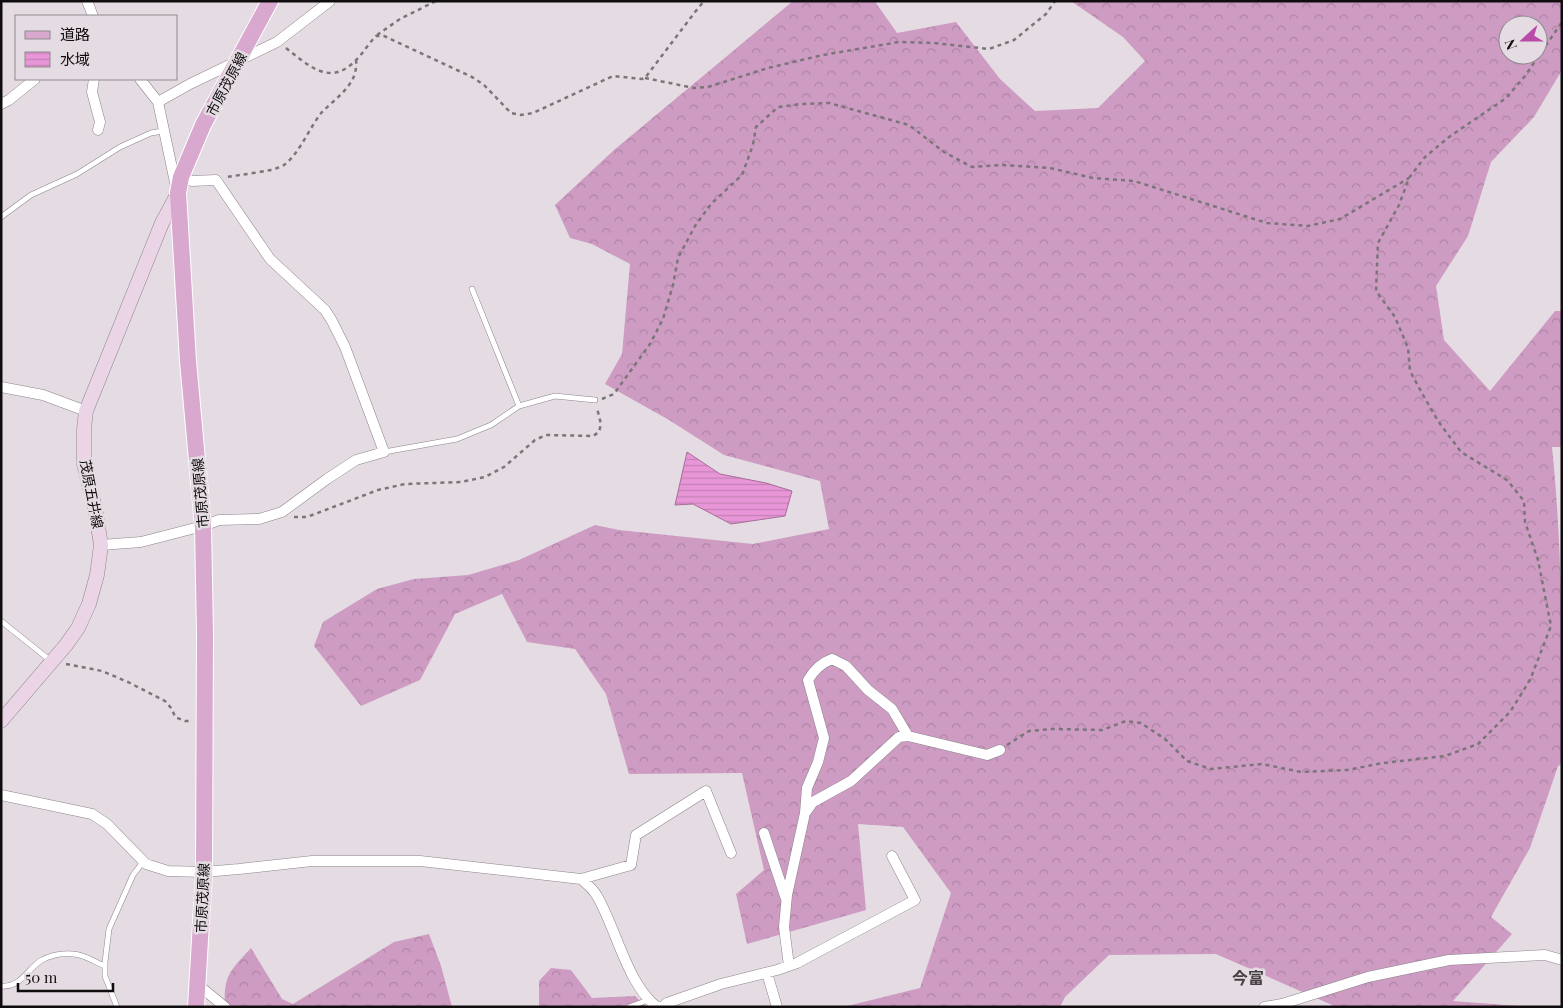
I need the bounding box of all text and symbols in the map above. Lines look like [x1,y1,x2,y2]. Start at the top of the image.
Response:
legend [15,15,178,80]
north arrow [1498,15,1548,65]
text: 道路 [60,24,90,44]
text: N [1500,37,1521,53]
text: 水域 [60,49,90,69]
street label: 市原茂原線 [201,49,251,119]
street label: 市原茂原線 [187,457,213,529]
street label: 茂原五井線 [76,458,108,530]
street label: 市原茂原線 [191,863,213,933]
scale bar [18,960,112,992]
text: 50 m [25,967,58,987]
district label: 今富 [1232,967,1264,988]

